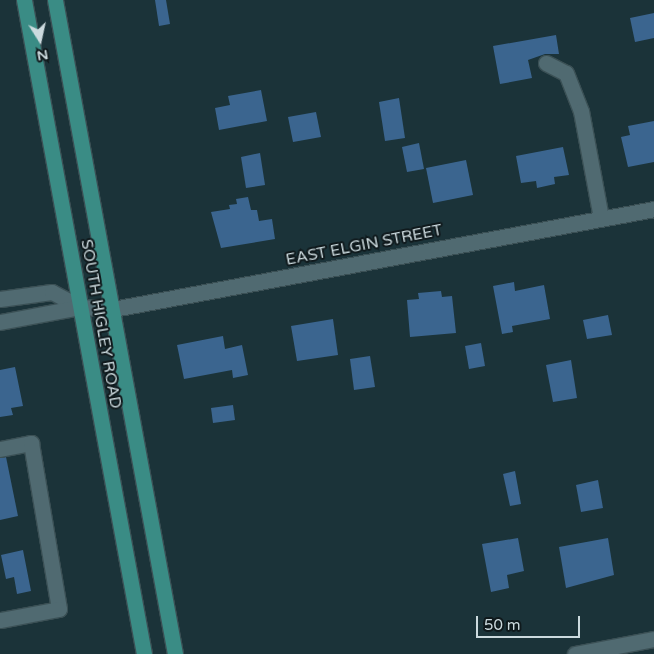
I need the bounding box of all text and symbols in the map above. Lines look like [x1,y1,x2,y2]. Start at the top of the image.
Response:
north arrow [15,15,65,65]
text: N [36,46,50,65]
street label: EAST ELGIN STREET [284,220,444,270]
street label: SOUTH HIGLEY ROAD [77,238,125,410]
scale bar [479,606,583,638]
text: 50 m [484,616,521,634]

